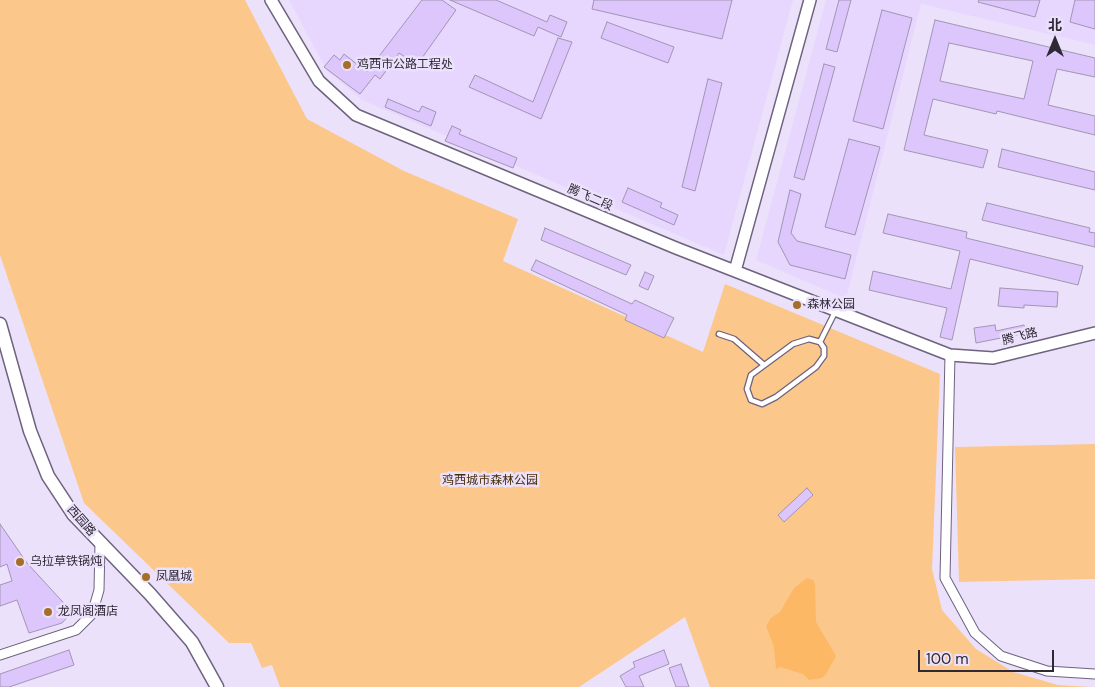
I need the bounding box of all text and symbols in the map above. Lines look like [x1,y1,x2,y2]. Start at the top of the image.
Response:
north arrow [1030,15,1080,65]
text: 北 [1048,16,1062,34]
place label: 鸡西市公路工程处 [357,58,453,72]
marker: 鸡西市公路工程处 [341,59,353,71]
street label: 腾飞二段 [565,182,615,214]
place label: 森林公园 [807,298,855,312]
marker: 森林公园 [791,299,803,311]
street label: 腾飞路 [1001,326,1039,348]
park label: 鸡西城市森林公园 [442,474,538,488]
street label: 西园路 [64,503,98,539]
place label: 乌拉草铁锅炖 [30,555,102,569]
marker: 乌拉草铁锅炖 [14,556,26,568]
place label: 凤凰城 [156,570,192,584]
marker: 凤凰城 [140,571,152,583]
place label: 龙凤阁酒店 [58,605,118,619]
marker: 龙凤阁酒店 [42,606,54,618]
scale bar [920,640,1056,672]
text: 100 m [926,649,969,669]

